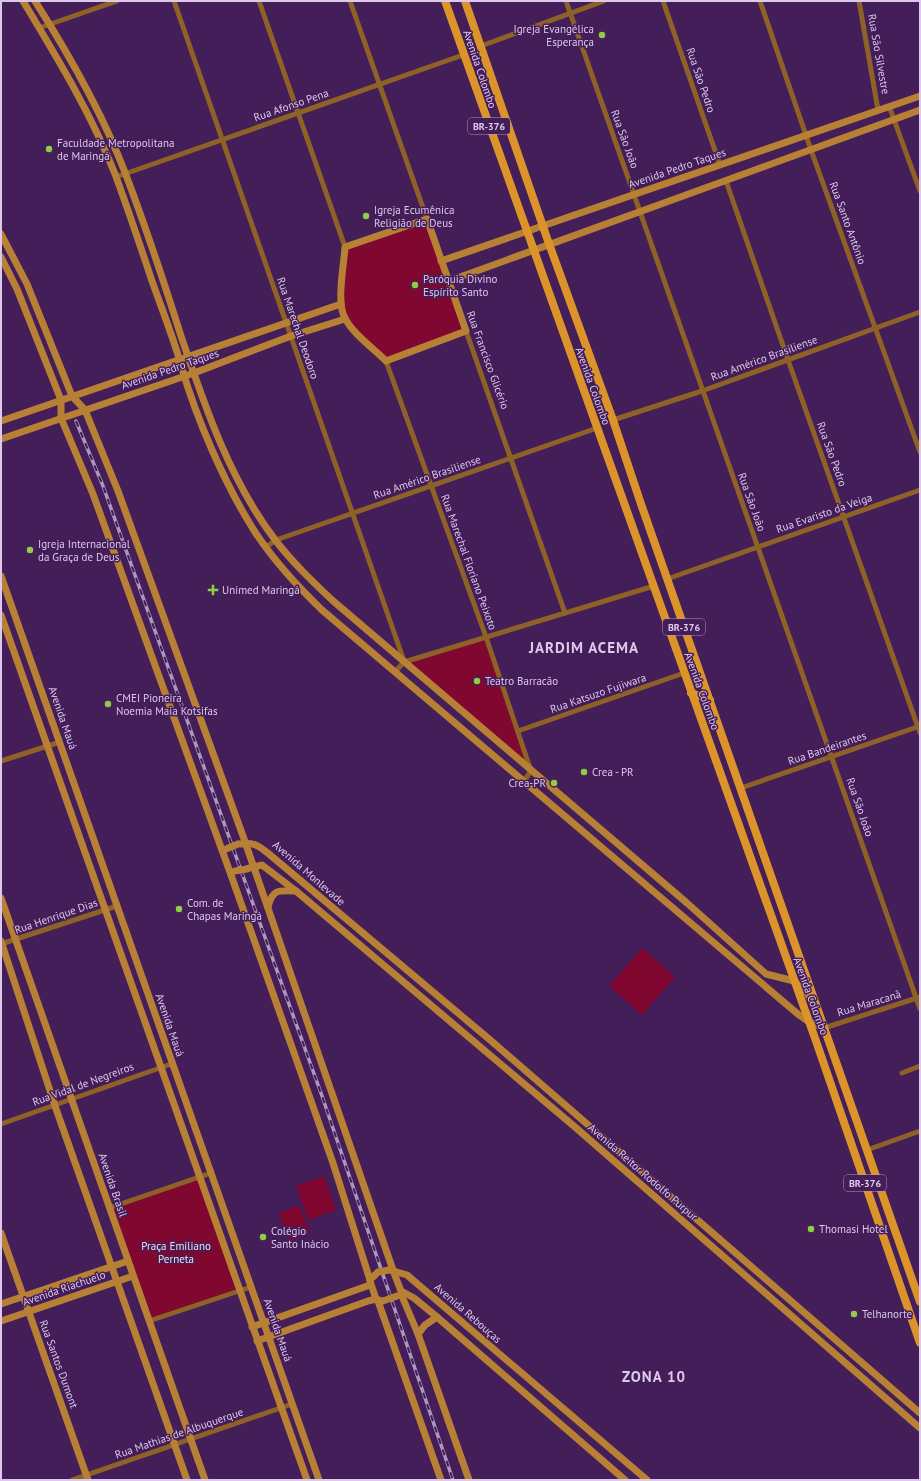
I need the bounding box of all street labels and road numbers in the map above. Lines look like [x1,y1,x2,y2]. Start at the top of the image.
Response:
street label: Rua São Silvestre [865,13,893,96]
street label: Avenida Colombo [460,28,500,110]
street label: Rua São Pedro [683,46,719,114]
street label: Rua Afonso Pena [252,86,330,124]
street label: Rua São João [608,108,642,170]
road number: BR-376 [468,118,510,134]
street label: Avenida Pedro Taques [626,145,728,191]
street label: Rua Santo Antônio [827,180,869,266]
street label: Rua Marechal Deodoro [274,275,322,381]
street label: Rua Francisco Glicério [464,309,512,411]
street label: Rua Américo Brasiliense [709,332,820,384]
street label: Avenida Colombo [572,345,614,427]
street label: Avenida Pedro Taques [119,346,221,392]
street label: Rua São Pedro [814,420,850,488]
street label: Rua Américo Brasiliense [371,452,483,502]
street label: Rua São João [735,471,769,533]
street label: Rua Evaristo da Veiga [774,490,874,536]
street label: Rua Marechal Floriano Peixoto [438,492,500,632]
road number: BR-376 [663,619,705,635]
street label: Avenida Colombo [681,650,723,732]
street label: Rua Katsuzo Fujiwara [548,670,648,716]
street label: Avenida Mauá [46,685,80,751]
street label: Rua Bandeirantes [786,728,868,768]
street label: Rua São João [843,776,877,838]
street label: Avenida Monlevade [270,838,348,909]
street label: Rua Henrique Dias [13,895,100,937]
street label: Avenida Colombo [790,955,832,1037]
street label: Rua Maracanã [835,987,903,1019]
street label: Avenida Mauá [153,992,187,1058]
street label: Rua Vidal de Negreiros [30,1059,136,1109]
street label: Avenida Reitor Rodolfo Purpur [585,1120,701,1224]
street label: Avenida Brasil [96,1151,131,1219]
road number: BR-376 [844,1175,886,1191]
street label: Avenida Riachuelo [21,1267,107,1309]
street label: Avenida Rebouças [432,1280,505,1346]
street label: Avenida Mauá [261,1297,295,1363]
street label: Rua Santos Dumont [37,1318,82,1410]
street label: Rua Mathias de Albuquerque [113,1404,245,1462]

